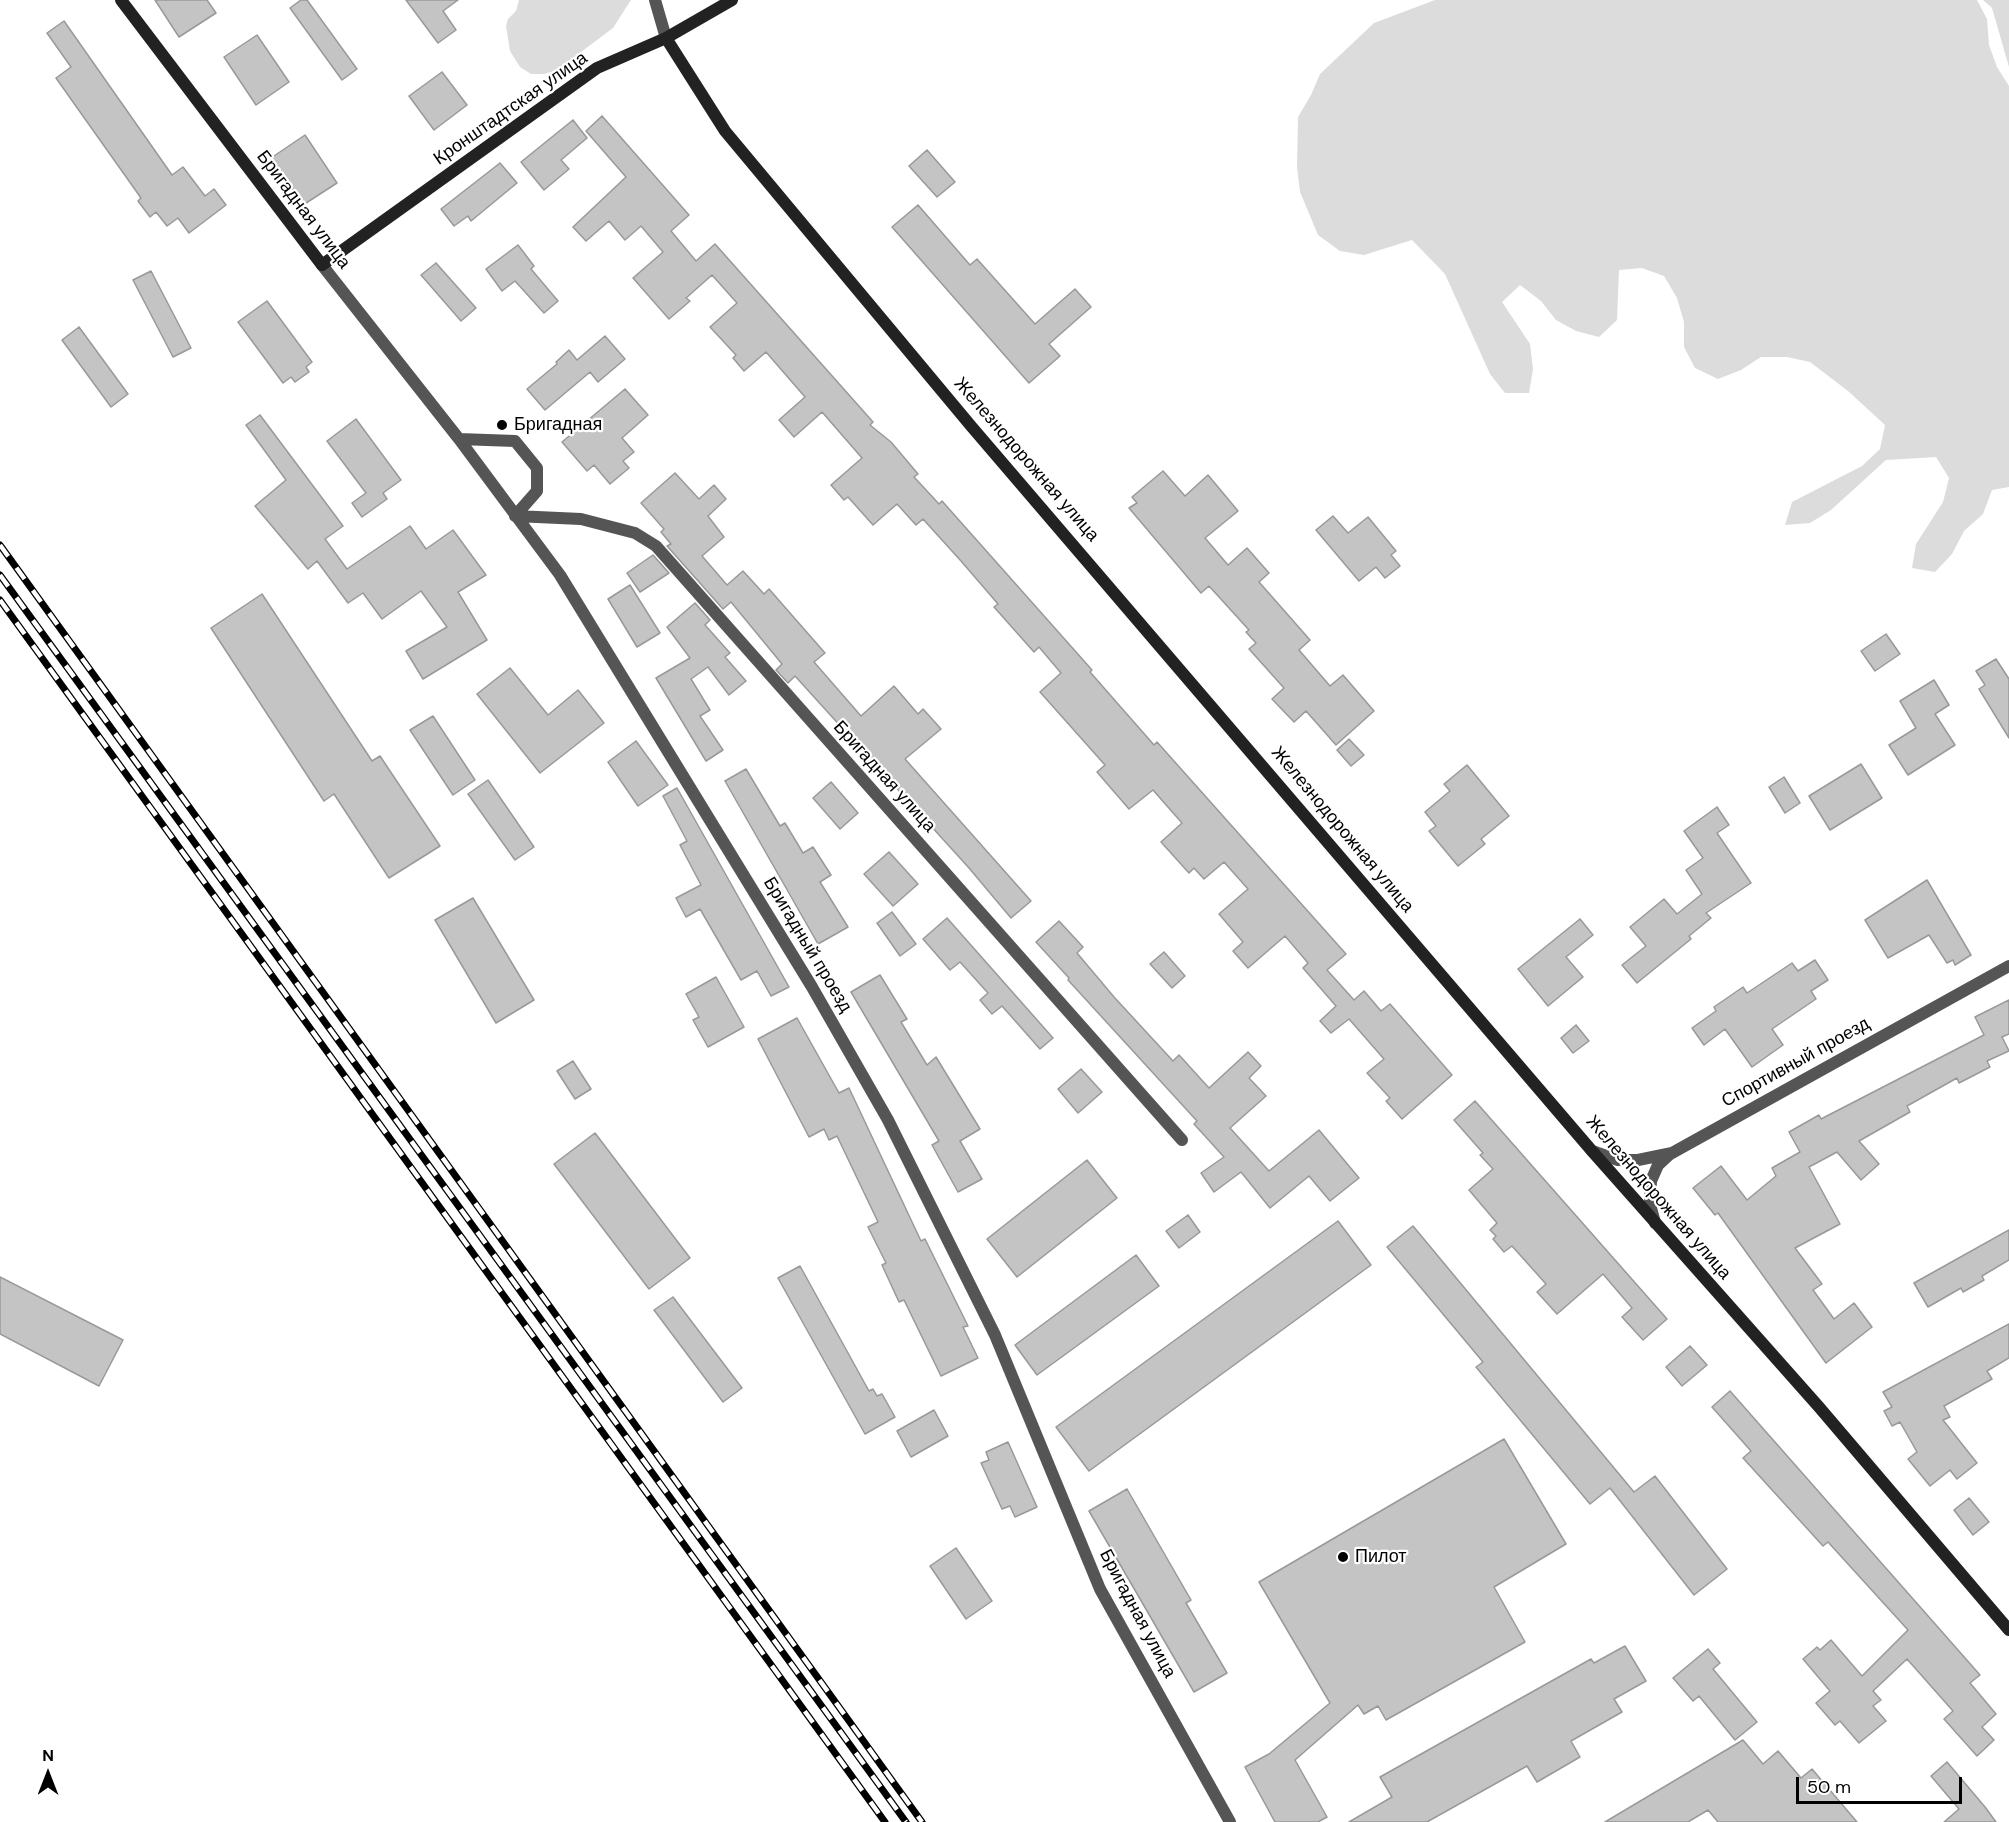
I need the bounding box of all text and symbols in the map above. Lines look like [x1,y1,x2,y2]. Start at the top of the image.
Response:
street label: Кронштадтская улица [430,48,592,170]
street label: Бригадная улица [251,147,355,273]
street label: Железнодорожная улица [949,374,1103,546]
place label: Бригадная [514,414,602,436]
marker: Бригадная [495,418,509,432]
street label: Бригадная улица [828,717,940,837]
street label: Железнодорожная улица [1266,743,1418,917]
street label: Бригадный проезд [758,873,856,1017]
street label: Спортивный проезд [1718,1013,1874,1113]
street label: Железнодорожная улица [1581,1112,1735,1284]
street label: Бригадная улица [1094,1546,1180,1682]
place label: Пилот [1355,1546,1407,1568]
marker: Пилот [1336,1550,1350,1564]
north arrow [18,1744,78,1804]
text: N [42,1745,54,1766]
scale bar [1799,1765,1966,1803]
text: 50 m [1807,1775,1851,1799]

